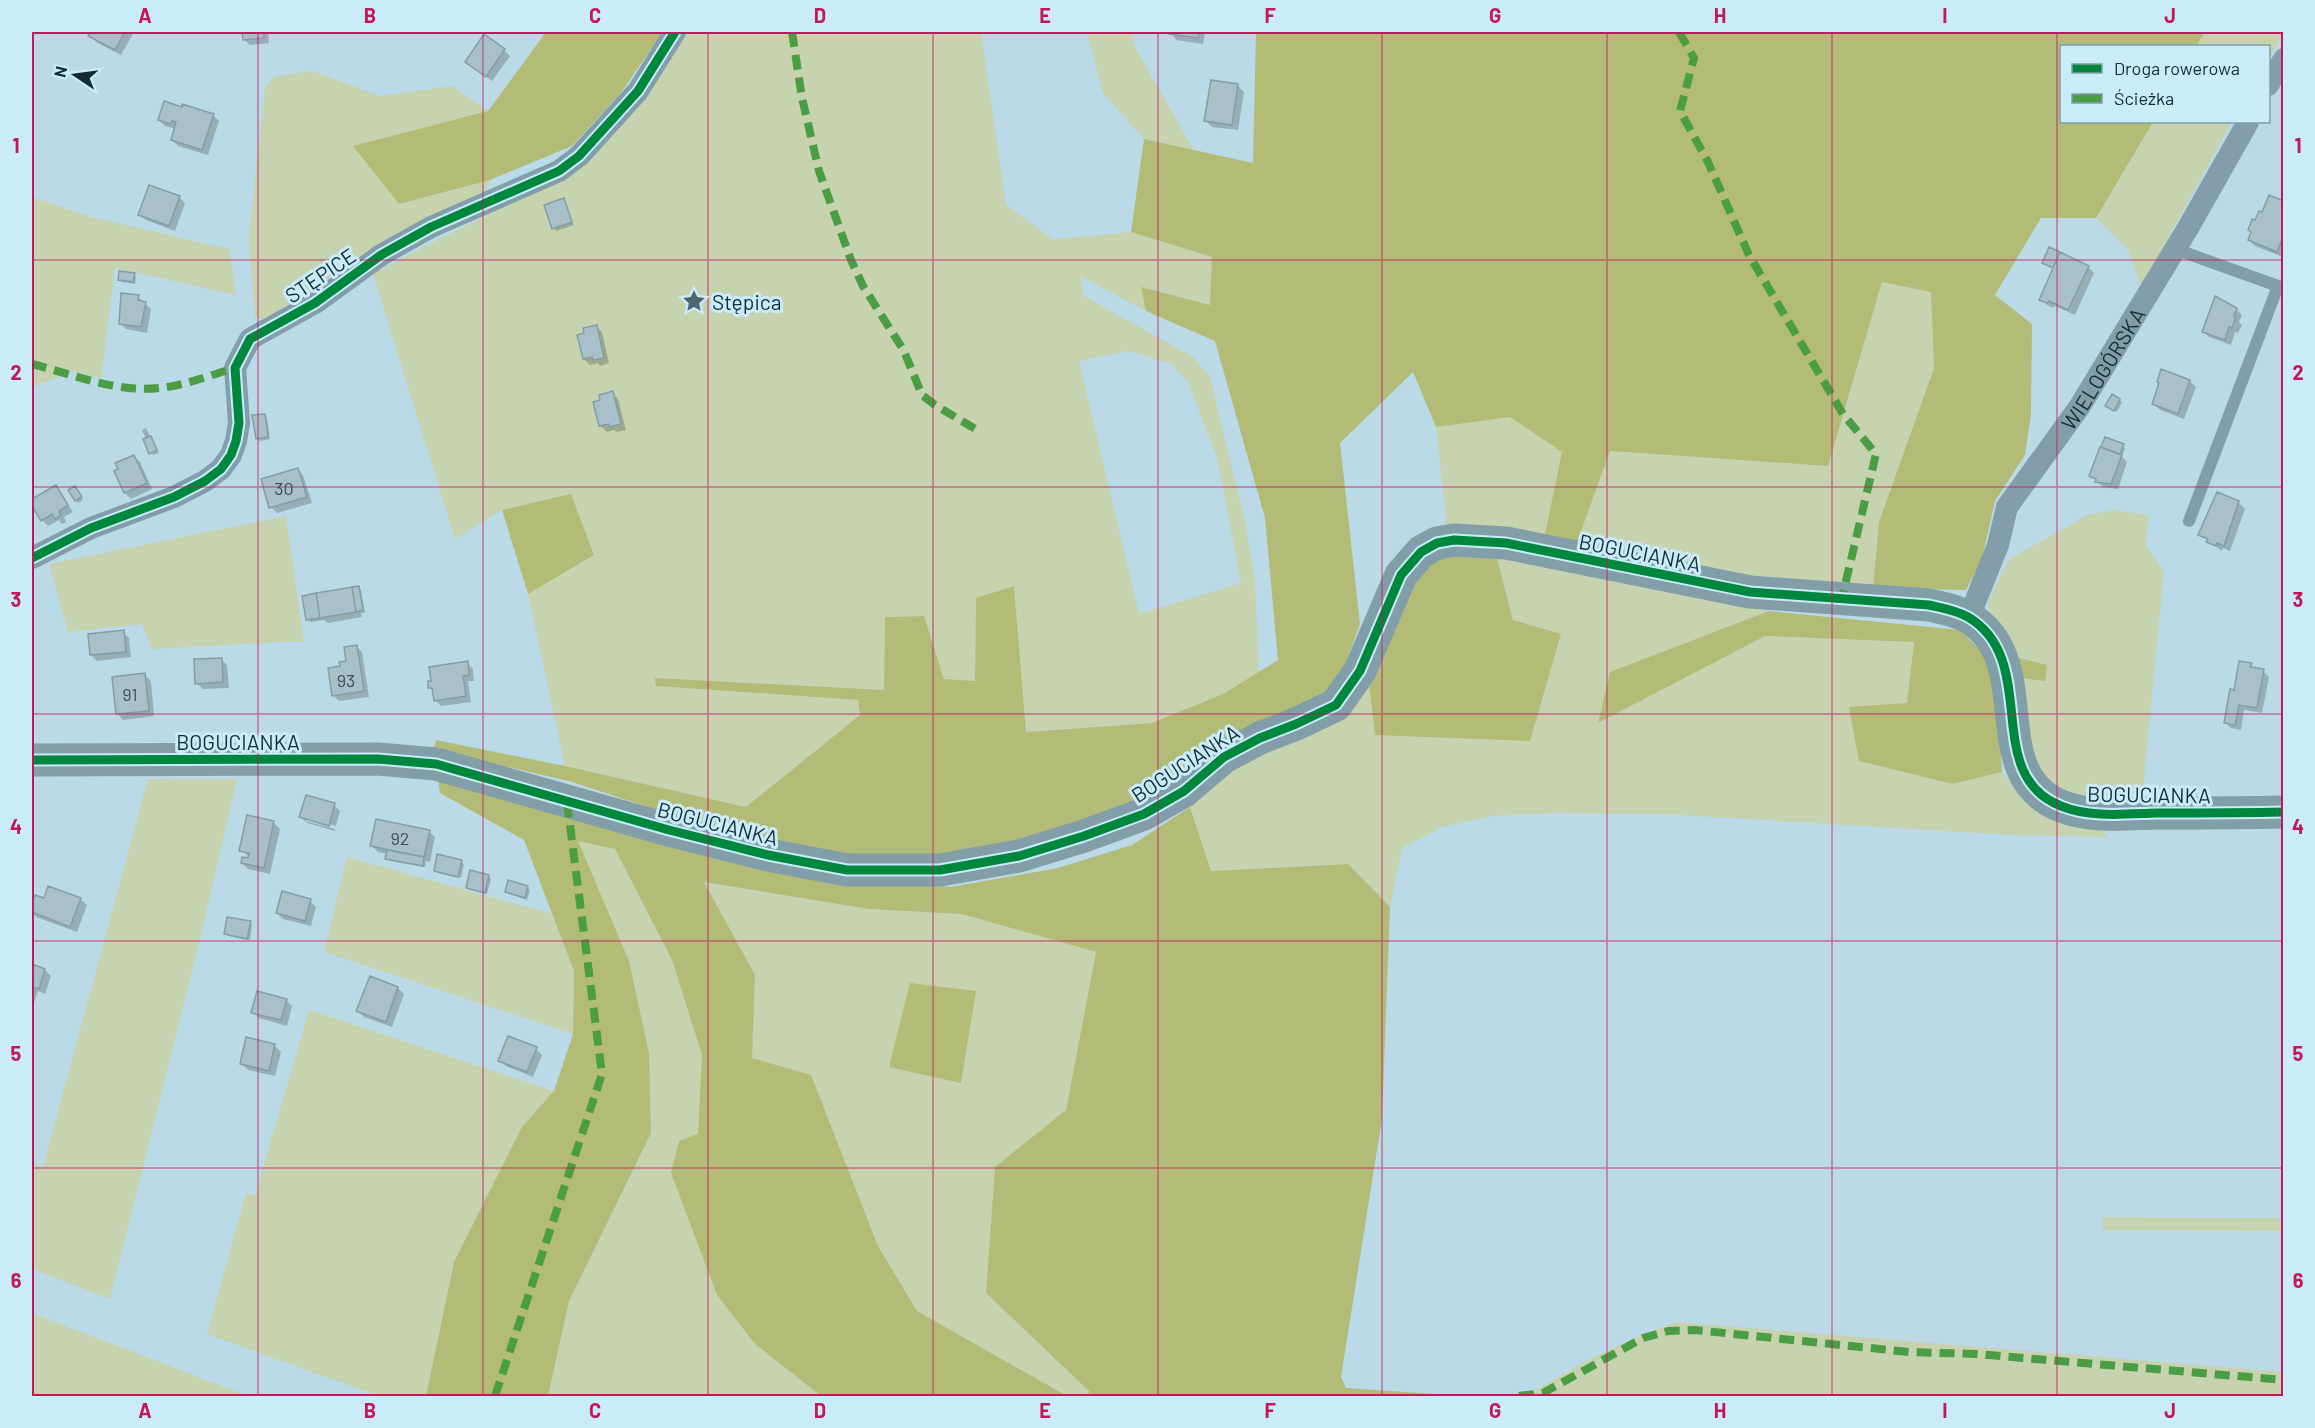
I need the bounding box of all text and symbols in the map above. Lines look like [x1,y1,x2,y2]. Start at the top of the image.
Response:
text: A [138,3,152,27]
text: B [364,3,376,27]
text: C [589,3,601,27]
text: D [814,3,826,27]
text: E [1039,3,1051,27]
text: F [1264,3,1276,27]
text: G [1489,3,1501,27]
text: H [1714,3,1726,27]
text: I [1942,3,1948,27]
text: J [2164,3,2176,27]
north arrow [45,45,105,105]
legend [2060,45,2270,123]
text: Droga rowerowa [2114,57,2240,79]
text: N [49,64,70,79]
text: Ścieżka [2114,87,2174,109]
text: 1 [12,133,20,157]
text: 1 [2294,133,2302,157]
street label: STĘPICE [280,242,360,308]
place icon: Stępica [681,288,707,314]
place label: Stępica [712,289,781,314]
street label: WIELOGÓRSKA [2055,303,2149,434]
text: 2 [10,360,22,384]
text: 2 [2292,360,2304,384]
house number: 30 [274,477,294,499]
street label: BOGUCIANKA [1577,528,1703,576]
text: 3 [11,587,21,611]
text: 3 [2293,587,2303,611]
house number: 93 [337,669,355,691]
house number: 91 [122,683,138,705]
street label: BOGUCIANKA [1126,719,1244,807]
street label: BOGUCIANKA [176,729,300,754]
street label: BOGUCIANKA [2087,780,2211,808]
street label: BOGUCIANKA [655,796,781,850]
text: 4 [10,814,22,838]
text: 4 [2292,814,2304,838]
house number: 92 [390,827,410,849]
text: 5 [11,1041,22,1065]
text: 5 [2293,1041,2304,1065]
text: 6 [11,1268,22,1292]
text: 6 [2293,1268,2304,1292]
text: A [138,1398,152,1422]
text: B [364,1398,376,1422]
text: C [589,1398,601,1422]
text: D [814,1398,826,1422]
text: E [1039,1398,1051,1422]
text: F [1264,1398,1276,1422]
text: G [1489,1398,1501,1422]
text: H [1714,1398,1726,1422]
text: I [1942,1398,1948,1422]
text: J [2164,1398,2176,1422]

